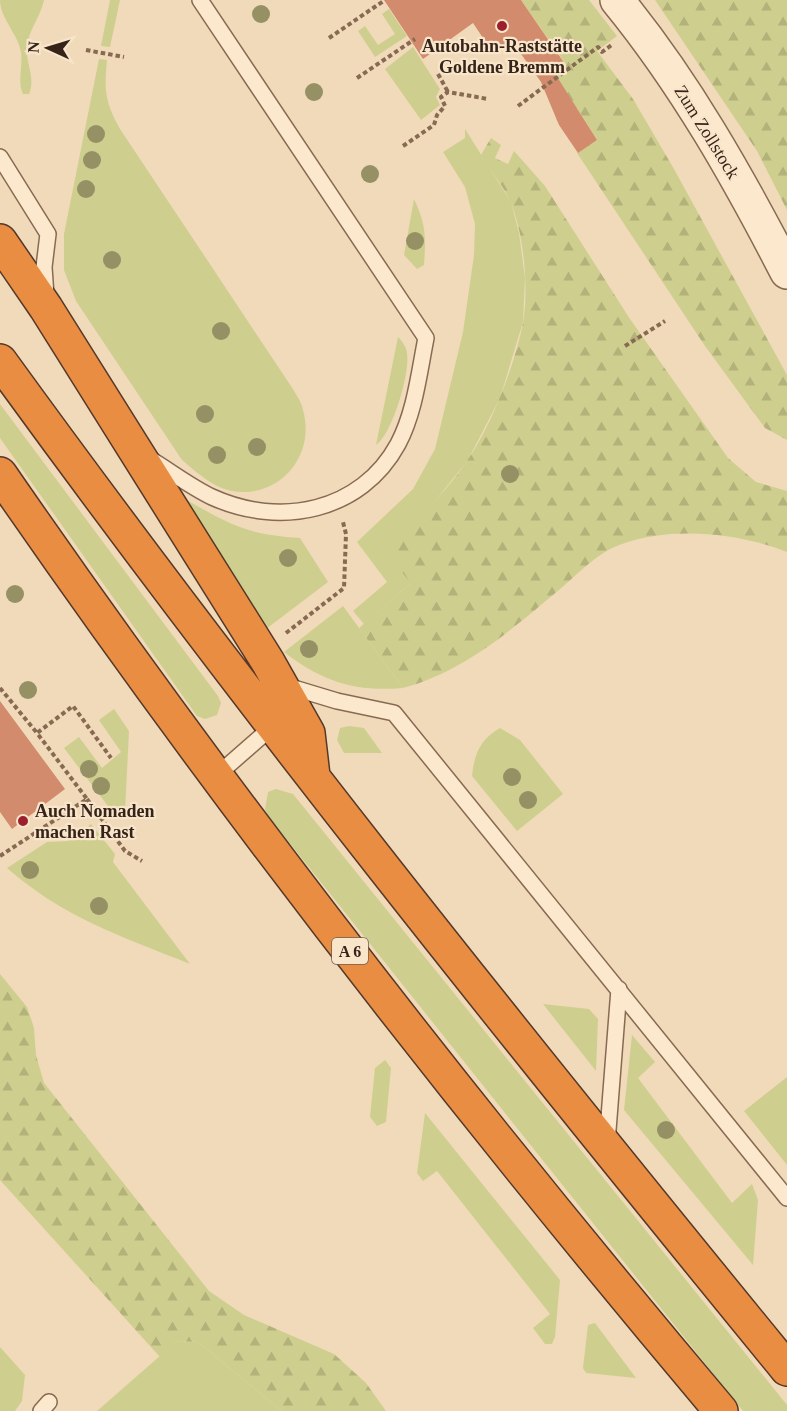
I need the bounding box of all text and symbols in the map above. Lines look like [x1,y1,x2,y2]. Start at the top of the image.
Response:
north arrow [18,18,78,78]
marker: Autobahn-Raststätte Goldene Bremm [495,19,509,33]
place label: Autobahn-Raststätte Goldene Bremm [422,36,582,77]
text: N [25,40,42,53]
street label: Zum Zollstock [670,82,744,182]
place label: Auch Nomaden machen Rast [35,801,155,842]
marker: Auch Nomaden machen Rast [16,814,30,828]
road number: A 6 [332,938,368,964]

